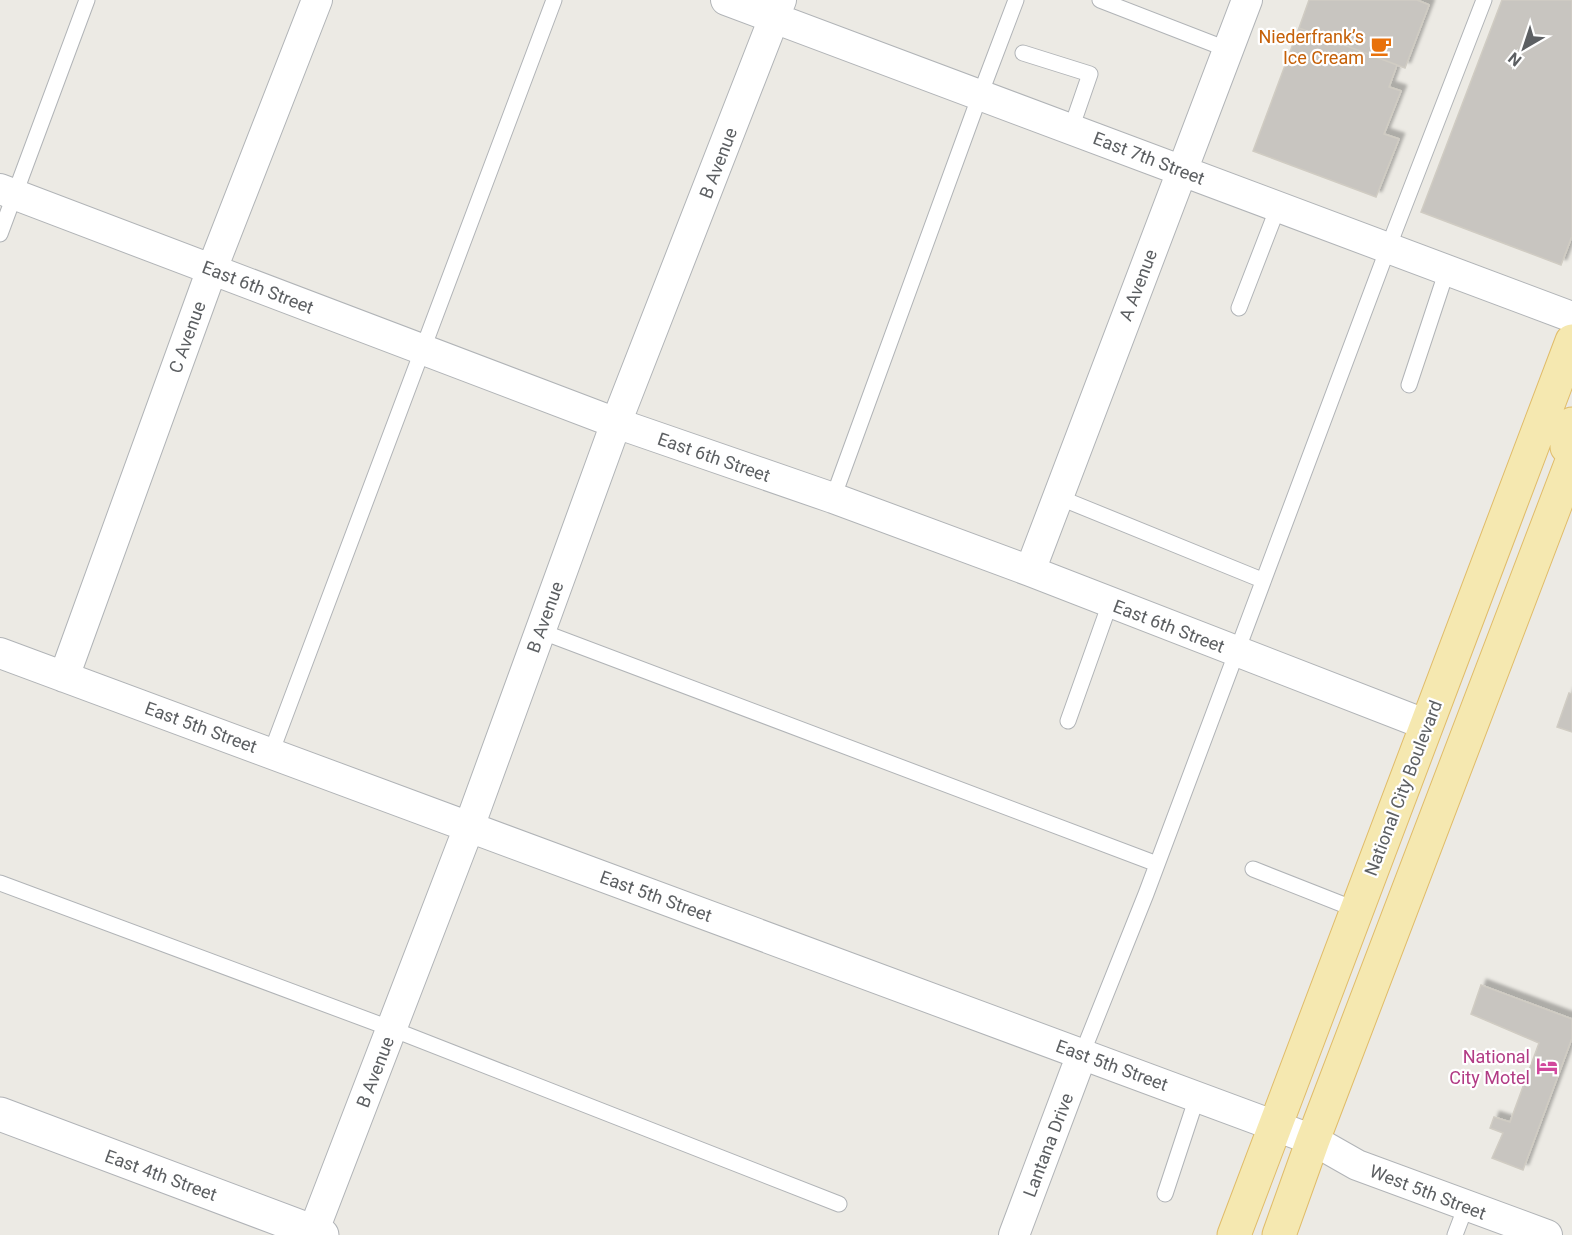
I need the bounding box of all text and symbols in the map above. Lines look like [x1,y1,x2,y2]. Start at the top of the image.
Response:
north arrow [1494,18,1554,78]
place label: Niederfrank’s Ice Cream [1259,26,1364,68]
cafe icon: Niederfrank’s Ice Cream [1369,34,1393,58]
text: N [1505,48,1525,70]
street label: B Avenue [695,124,741,202]
street label: East 7th Street [1090,127,1208,189]
street label: A Avenue [1115,246,1161,324]
street label: East 6th Street [199,256,317,318]
street label: C Avenue [164,298,210,376]
street label: East 6th Street [655,428,773,486]
street label: B Avenue [522,578,568,656]
street label: East 6th Street [1110,595,1228,657]
street label: East 5th Street [142,697,260,757]
street label: National City Boulevard [1360,697,1446,879]
street label: East 5th Street [597,866,715,926]
street label: B Avenue [352,1033,398,1111]
street label: East 5th Street [1053,1035,1171,1095]
place label: National City Motel [1449,1046,1530,1088]
hotel icon: National City Motel [1535,1054,1559,1078]
street label: Lantana Drive [1019,1090,1077,1200]
street label: East 4th Street [102,1145,220,1205]
street label: West 5th Street [1367,1160,1489,1224]

